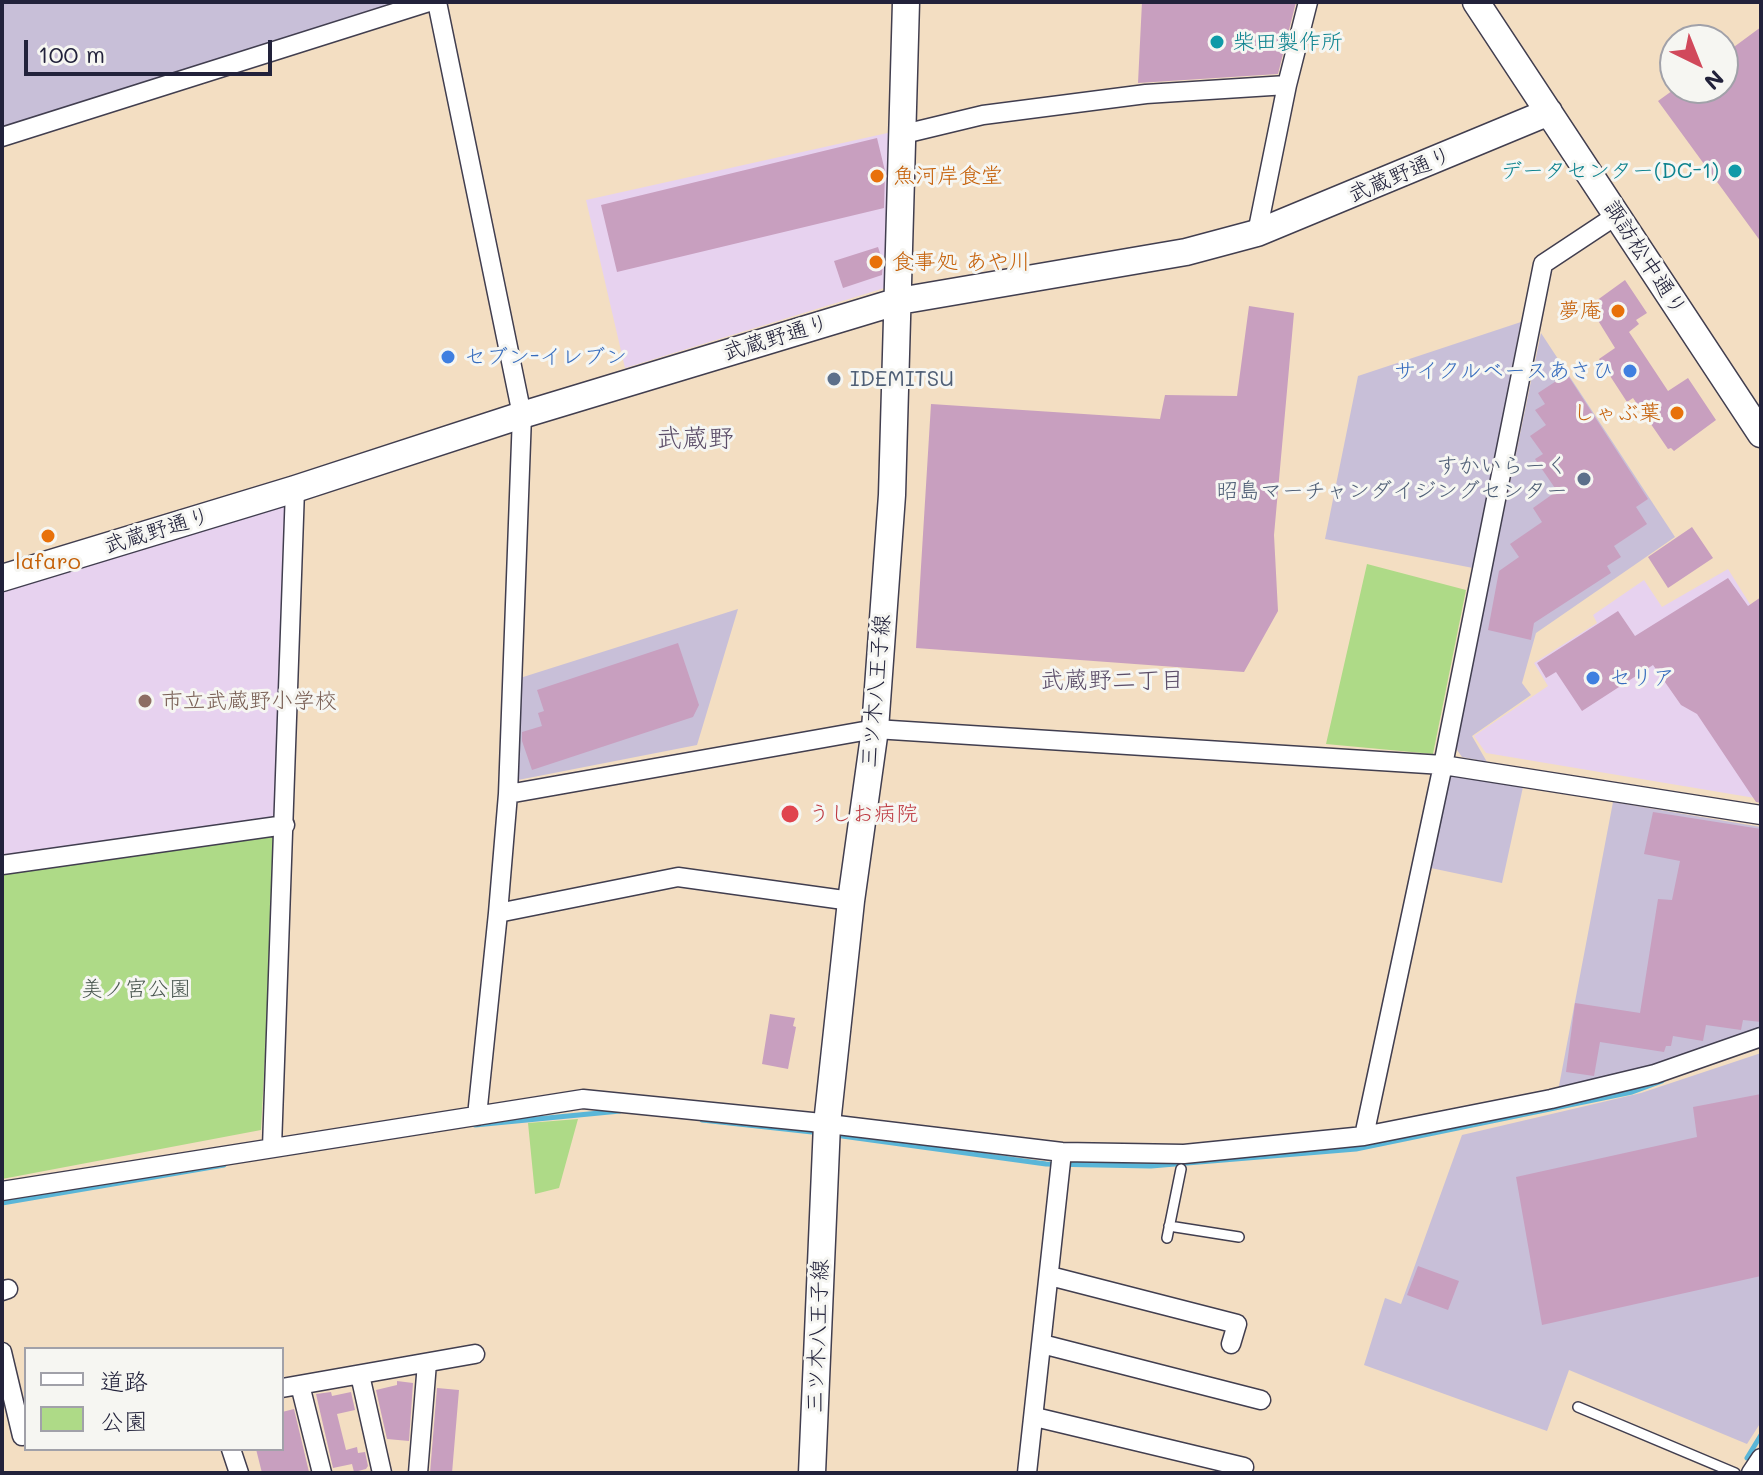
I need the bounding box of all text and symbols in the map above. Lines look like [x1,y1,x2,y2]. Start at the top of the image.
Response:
scale bar [28,24,276,74]
north arrow [1659,24,1739,104]
place label: 柴田製作所 [1233,29,1343,55]
marker: 柴田製作所 [1208,33,1226,51]
text: 100 m [38,38,105,69]
text: N [1698,64,1730,97]
street label: 武蔵野通り [1344,141,1456,209]
place label: データセンター(DC-1) [1501,158,1719,184]
marker: データセンター(DC-1) [1726,162,1744,180]
place label: 魚河岸食堂 [893,163,1003,189]
marker: 魚河岸食堂 [868,167,886,185]
street label: 諏訪松中通り [1598,195,1692,321]
place label: 食事処 あや川 [892,249,1031,275]
marker: 食事処 あや川 [867,253,885,271]
place label: 夢庵 [1558,298,1602,324]
marker: 夢庵 [1609,302,1627,320]
street label: 武蔵野通り [720,309,832,367]
place label: セブン-イレブン [464,344,627,370]
marker: セブン-イレブン [439,348,457,366]
place label: サイクルベースあさひ [1394,358,1614,384]
marker: サイクルベースあさひ [1621,362,1639,380]
place label: IDEMITSU [850,366,954,392]
marker: IDEMITSU [825,370,843,388]
place label: しゃぶ葉 [1573,400,1661,426]
marker: しゃぶ葉 [1668,404,1686,422]
district label: 武蔵野 [656,423,734,455]
place label: すかいらーく 昭島マーチャンダイジングセンター [1216,453,1568,504]
marker: すかいらーく 昭島マーチャンダイジングセンター [1575,470,1593,488]
street label: 武蔵野通り [101,502,213,560]
marker: lafaro [39,527,57,545]
place label: lafaro [15,549,81,575]
street label: 三ツ木八王子線 [856,613,896,769]
place label: セリア [1609,665,1675,691]
district label: 武蔵野二丁目 [1040,667,1184,695]
marker: セリア [1584,669,1602,687]
place label: 市立武蔵野小学校 [161,688,337,714]
marker: 市立武蔵野小学校 [136,692,154,710]
place label: うしお病院 [808,801,918,827]
marker: うしお病院 [779,803,801,825]
park label: 美ノ宮公園 [81,976,191,1002]
street label: 三ツ木八王子線 [802,1259,834,1413]
legend [24,1347,284,1451]
text: 道路 [100,1365,148,1396]
text: 公園 [100,1405,148,1436]

